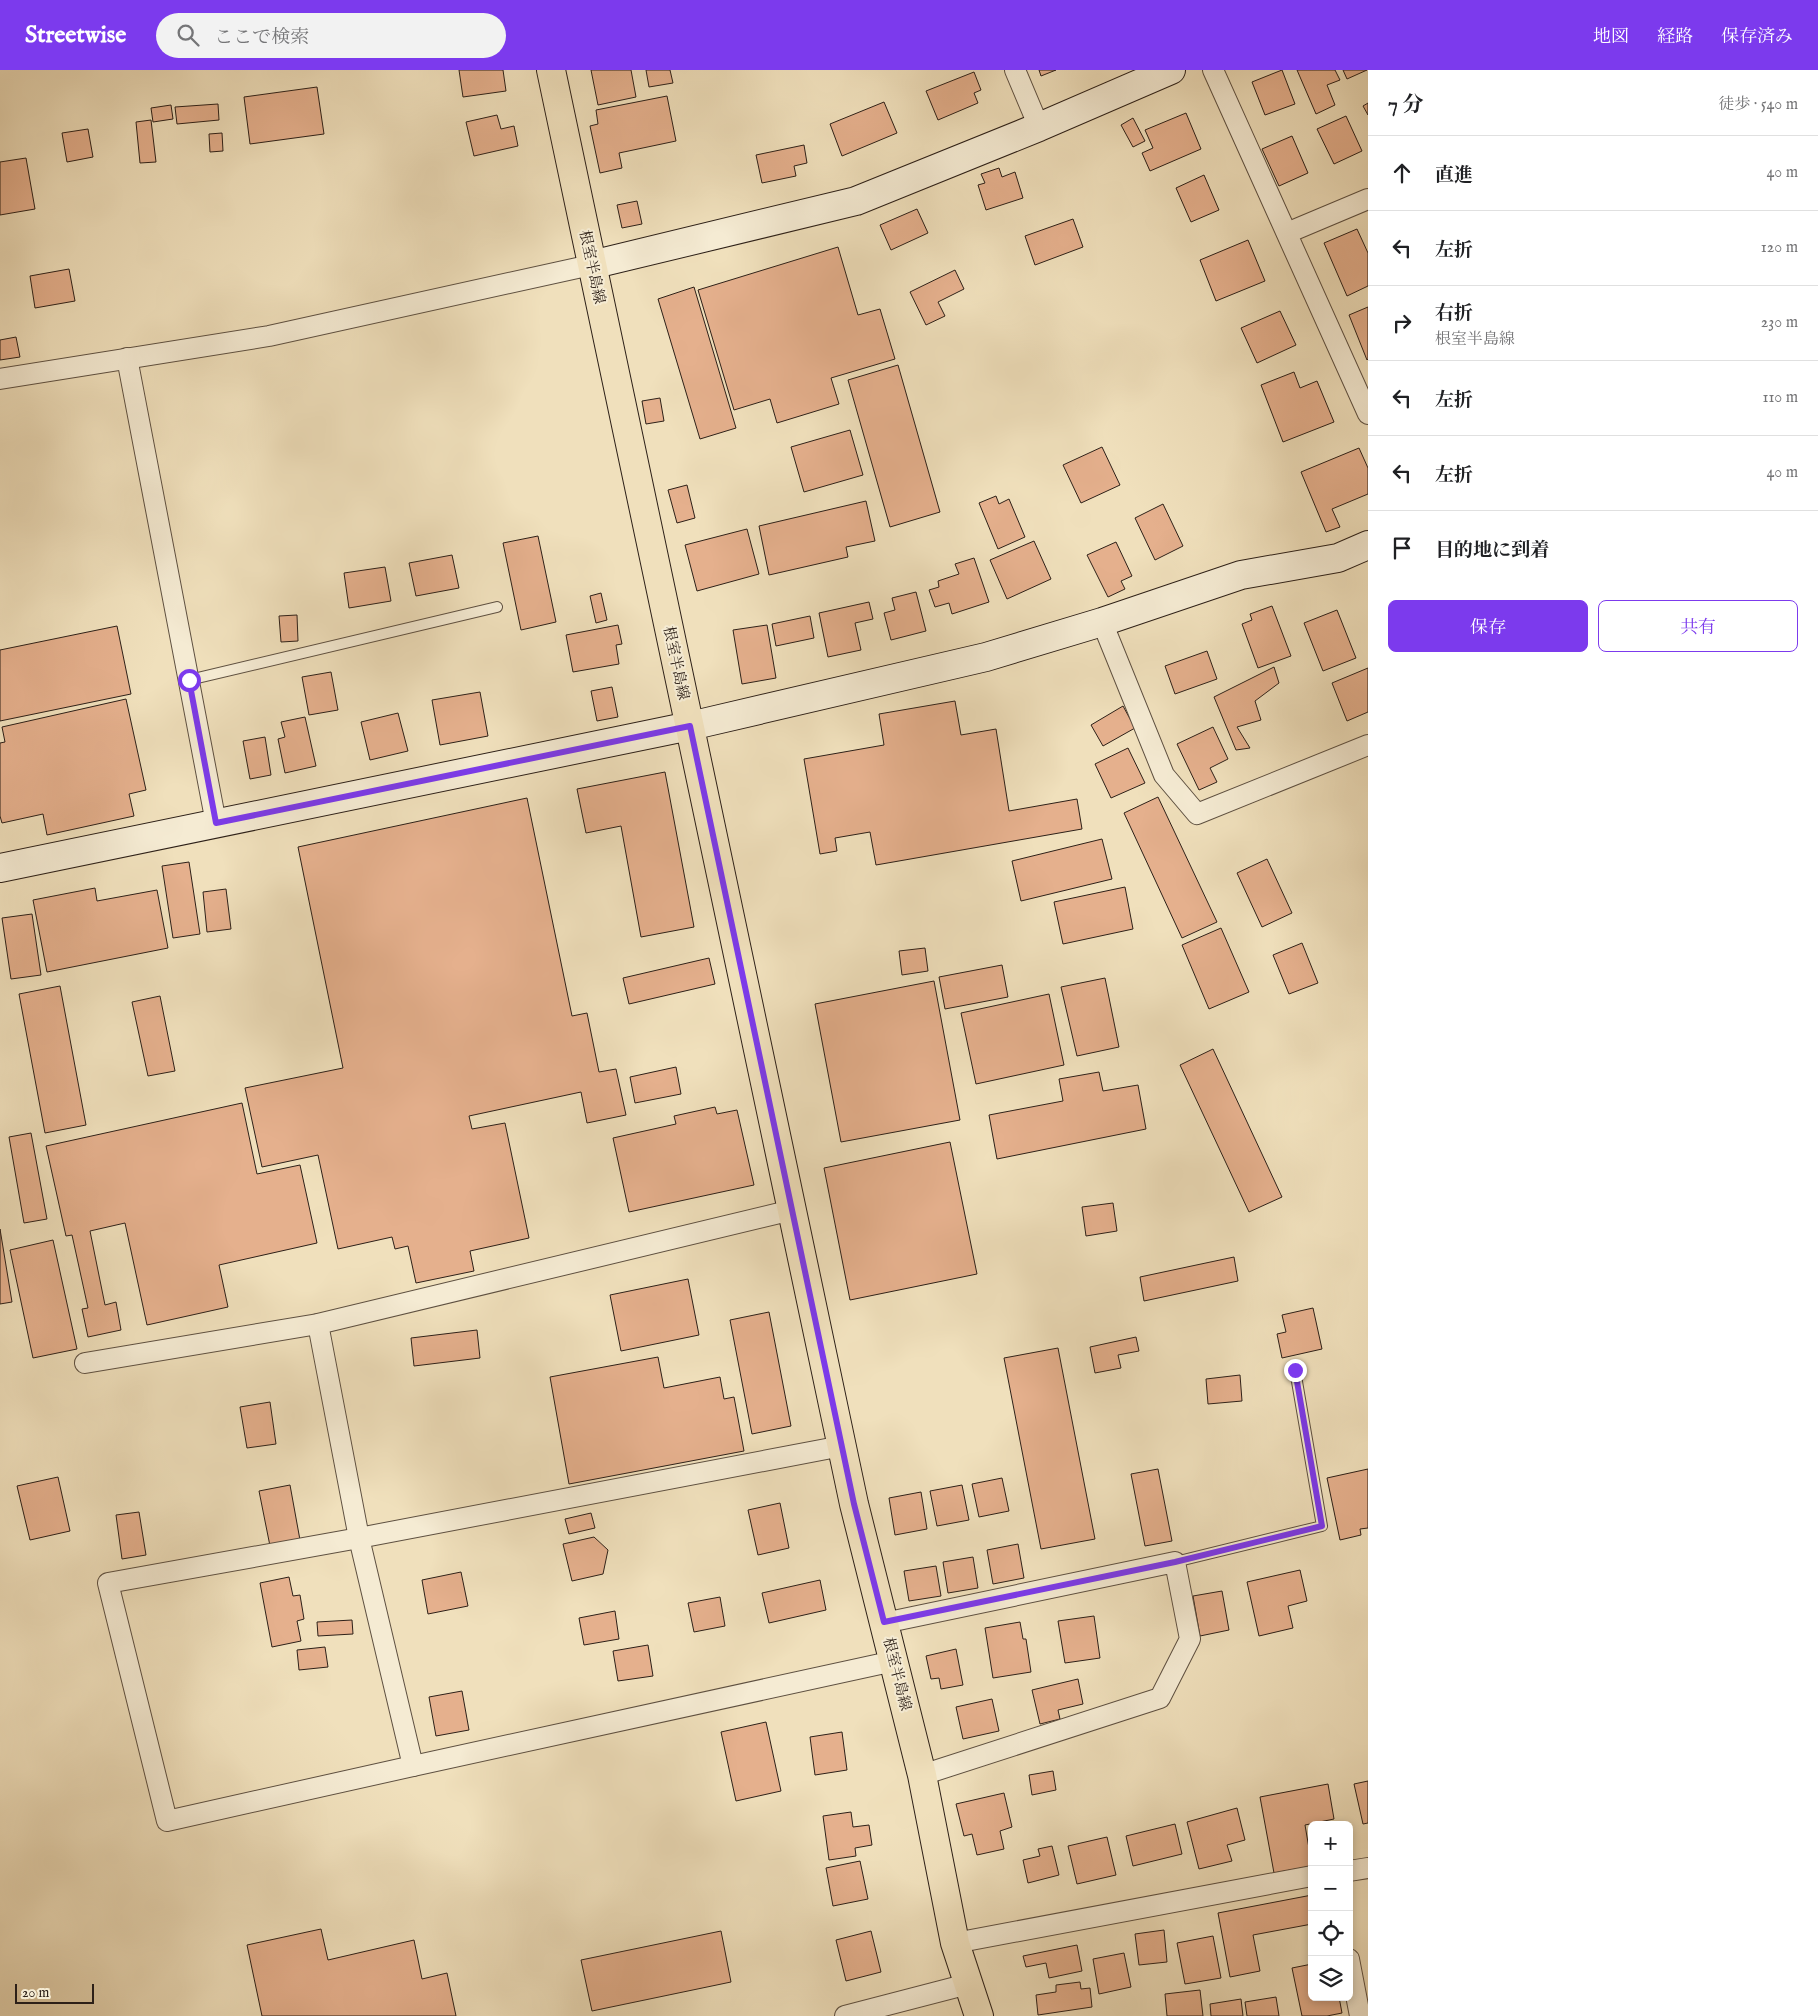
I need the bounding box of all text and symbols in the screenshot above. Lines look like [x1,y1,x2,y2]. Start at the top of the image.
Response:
search box [156,13,506,58]
text: Streetwise [25,20,126,51]
icon: search [174,21,202,49]
text: ここで検索 [214,26,309,50]
text: 地図 [1593,26,1629,49]
text: 経路 [1657,26,1693,49]
text: 保存済み [1721,26,1793,49]
text: 7 分 [1388,92,1423,119]
text: 徒歩 · 540 m [1718,95,1798,115]
icon: ahead [1388,159,1416,187]
text: 40 m [1766,163,1798,183]
text: 直進 [1435,164,1473,188]
street label: 根室半島線 [575,228,609,306]
icon: left [1388,234,1416,262]
text: 120 m [1761,238,1798,258]
text: 左折 [1435,239,1473,263]
text: 右折 [1435,302,1473,326]
icon: right [1388,309,1416,337]
text: 230 m [1761,313,1798,333]
text: 根室半島線 [1435,330,1515,350]
icon: left [1388,384,1416,412]
text: 110 m [1762,388,1798,408]
text: 左折 [1435,389,1473,413]
icon: left [1388,459,1416,487]
text: 40 m [1766,463,1798,483]
text: 左折 [1435,464,1473,488]
icon: arrive [1388,534,1416,562]
text: 目的地に到着 [1435,539,1549,563]
button: 保存 [1388,600,1588,652]
button: 共有 [1598,600,1798,652]
street label: 根室半島線 [659,624,693,702]
route start [178,669,201,692]
route end [1284,1359,1307,1382]
street label: 根室半島線 [879,1635,915,1713]
map controls [1308,1821,1353,2001]
button: + [1308,1821,1353,1866]
button: − [1308,1866,1353,1911]
button: locate [1308,1911,1353,1956]
button: layers [1308,1956,1353,2001]
scale bar [15,1981,94,2004]
text: 20 m [22,1984,49,2002]

